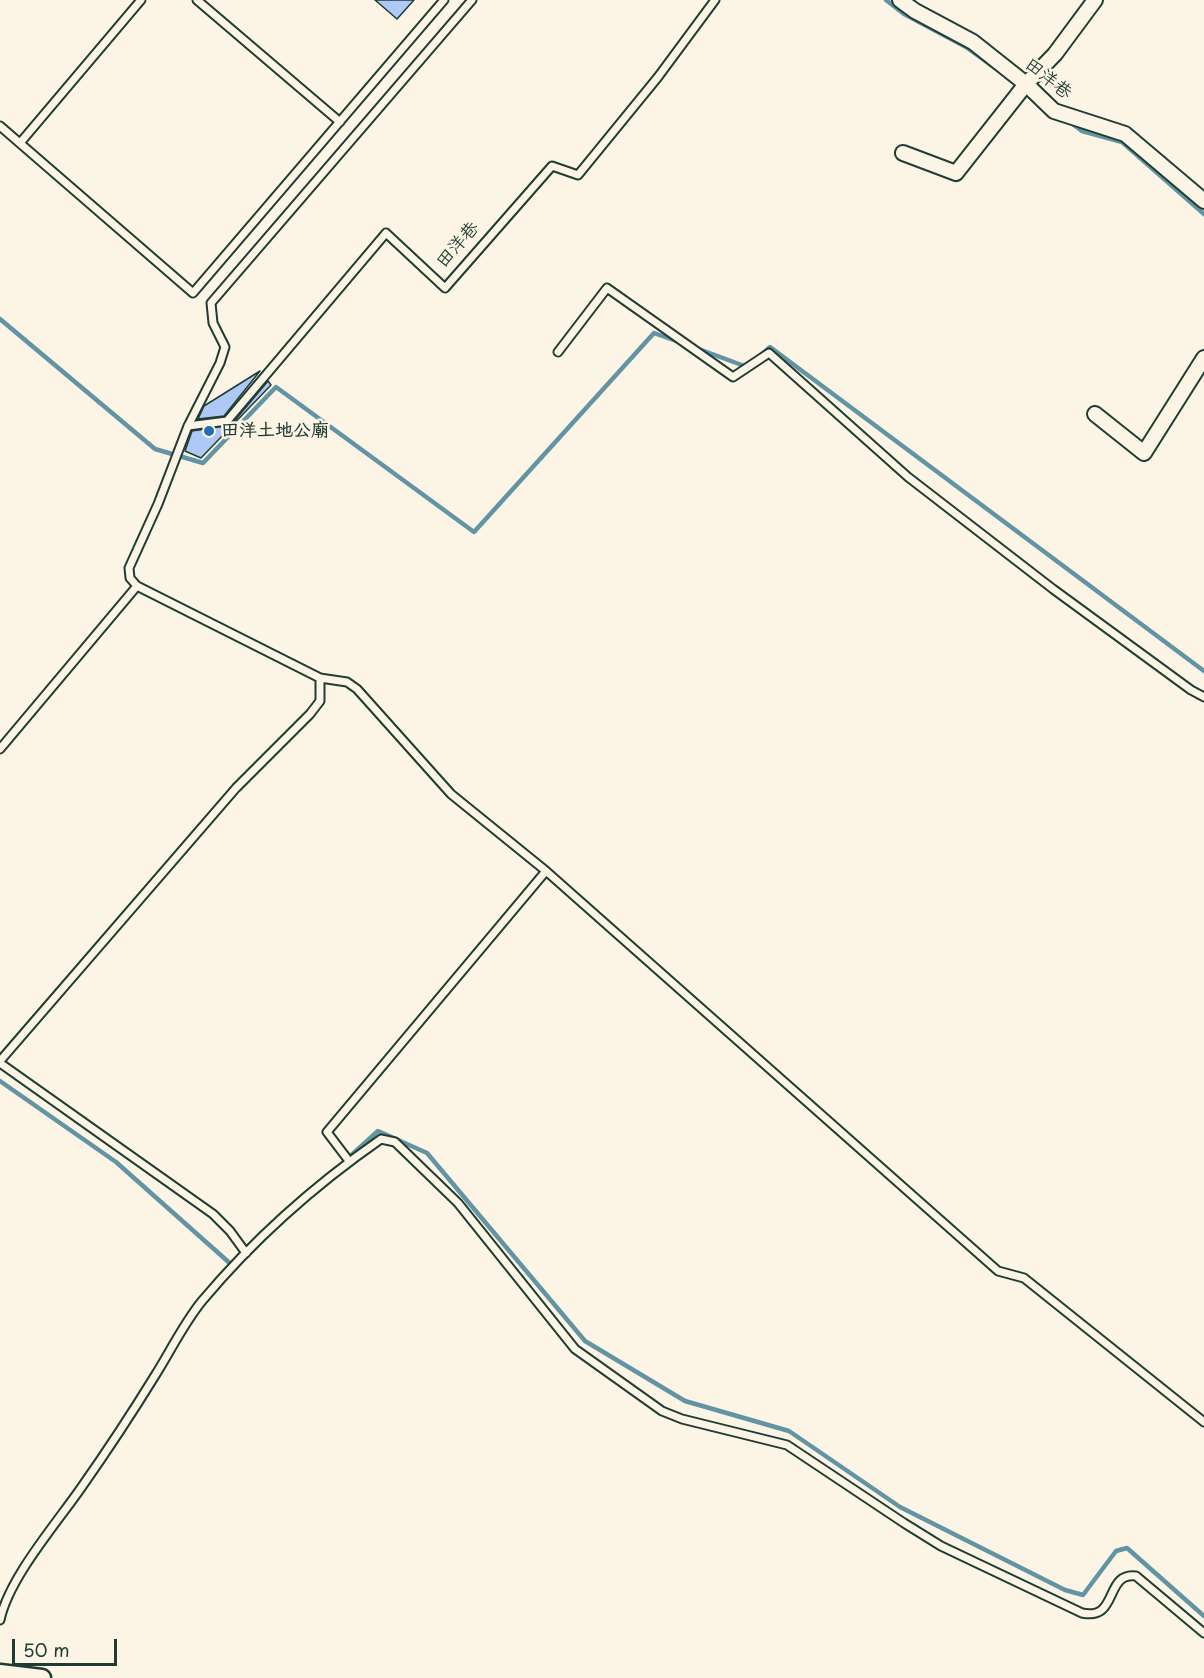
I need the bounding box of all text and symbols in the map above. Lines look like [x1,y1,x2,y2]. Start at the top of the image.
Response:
street label: 田洋巷 [1020,54,1076,104]
street label: 田洋巷 [432,218,484,272]
place label: 田洋土地公廟 [221,420,329,442]
marker: 田洋土地公廟 [202,424,216,438]
scale bar [15,1627,120,1665]
text: 50 m [23,1636,70,1663]

